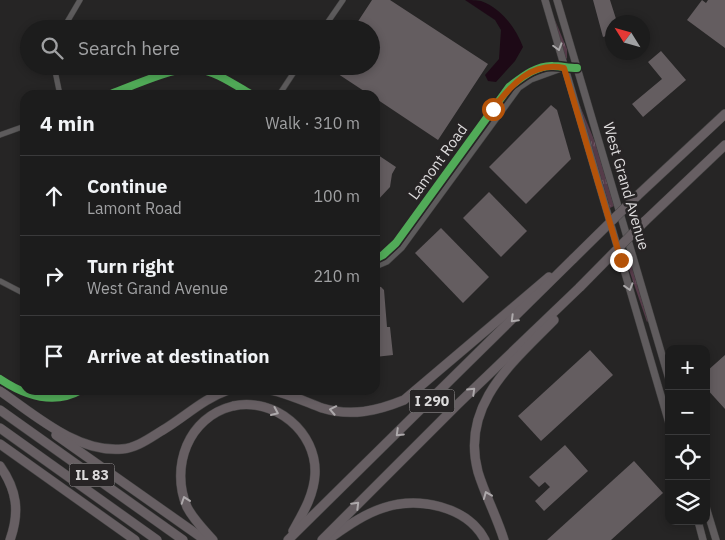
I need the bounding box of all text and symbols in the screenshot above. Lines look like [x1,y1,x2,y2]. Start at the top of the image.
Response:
north arrow [605,15,650,60]
search box [20,20,380,75]
icon: search [38,34,66,62]
text: Search here [78,36,180,60]
one-way arrow [553,42,563,50]
route start [482,98,505,121]
text: 4 min [40,109,95,137]
text: Walk · 310 m [265,113,360,133]
street label: Lamont Road [404,120,471,203]
street label: West Grand Avenue [599,120,654,252]
text: Continue [87,174,167,198]
icon: ahead [40,182,68,210]
text: 100 m [313,186,360,206]
text: Lamont Road [87,198,182,218]
route end [610,249,633,272]
text: Turn right [87,254,174,278]
icon: right [40,262,68,290]
text: 210 m [313,266,360,286]
text: West Grand Avenue [87,278,228,298]
one-way arrow [623,282,633,290]
one-way arrow [511,313,520,322]
icon: arrive [40,342,68,370]
text: Arrive at destination [87,344,270,368]
map controls [665,345,710,525]
button: + [665,345,710,390]
one-way arrow [466,388,475,397]
road number: I 290 [410,390,454,412]
button: − [665,390,710,435]
one-way arrow [270,405,279,416]
one-way arrow [329,406,337,416]
one-way arrow [395,427,404,436]
button: locate [665,435,710,480]
road number: IL 83 [70,464,114,486]
button: layers [665,480,710,525]
one-way arrow [482,491,492,499]
one-way arrow [181,497,191,505]
one-way arrow [350,502,359,511]

